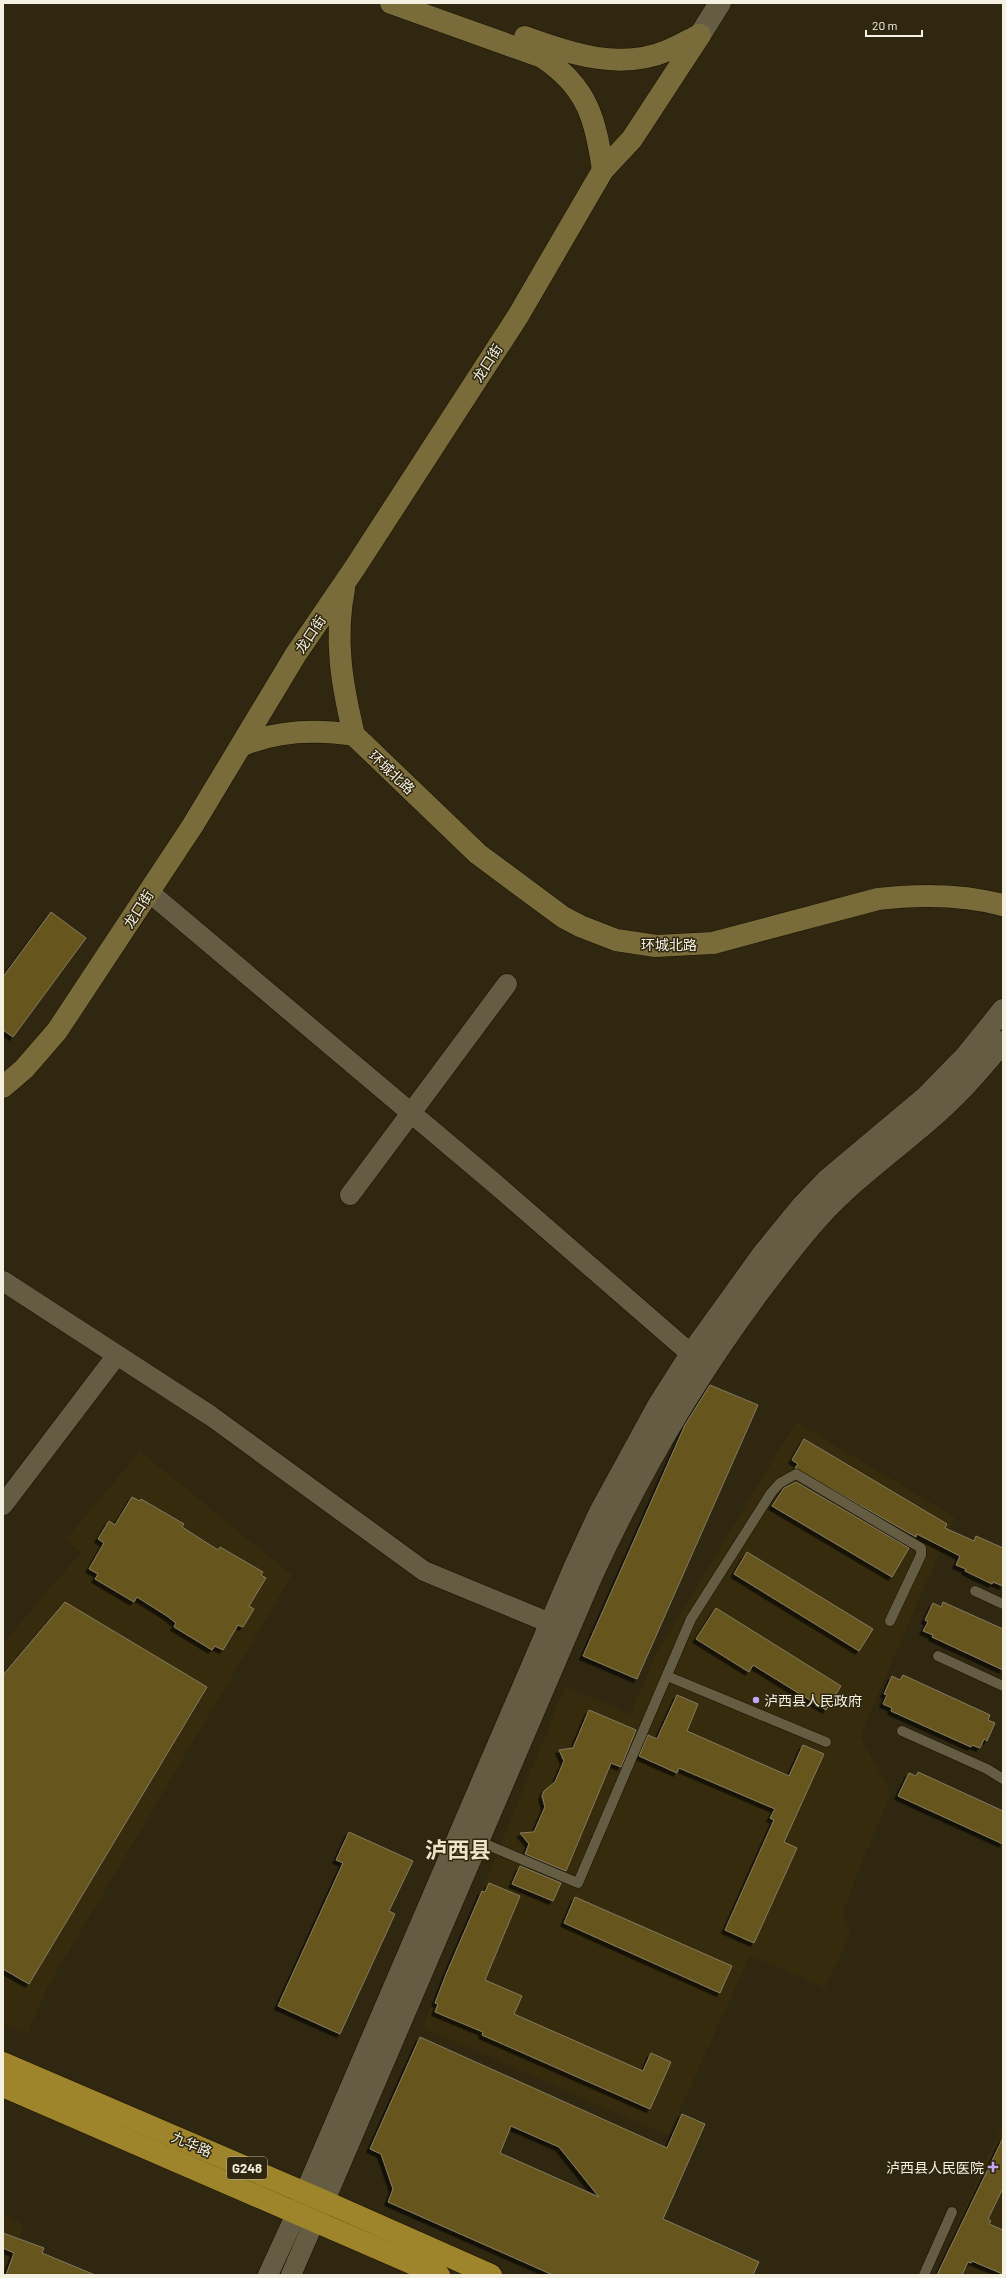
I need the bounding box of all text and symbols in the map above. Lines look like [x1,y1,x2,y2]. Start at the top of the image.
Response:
scale bar [866,12,922,38]
text: 20 m [872,18,898,32]
street label: 龙口街 [468,341,506,385]
street label: 龙口街 [291,612,329,656]
street label: 环城北路 [366,747,418,797]
street label: 龙口街 [119,887,157,931]
street label: 环城北路 [641,936,697,953]
place label: 泸西县人民政府 [764,1692,862,1709]
marker: 泸西县人民政府 [751,1695,761,1705]
district label: 泸西县 [425,1836,491,1862]
street label: 九华路 [169,2128,215,2160]
road number: G248 [227,2157,267,2179]
place label: 泸西县人民医院 [886,2159,984,2176]
marker: 泸西县人民医院 [987,2161,999,2173]

